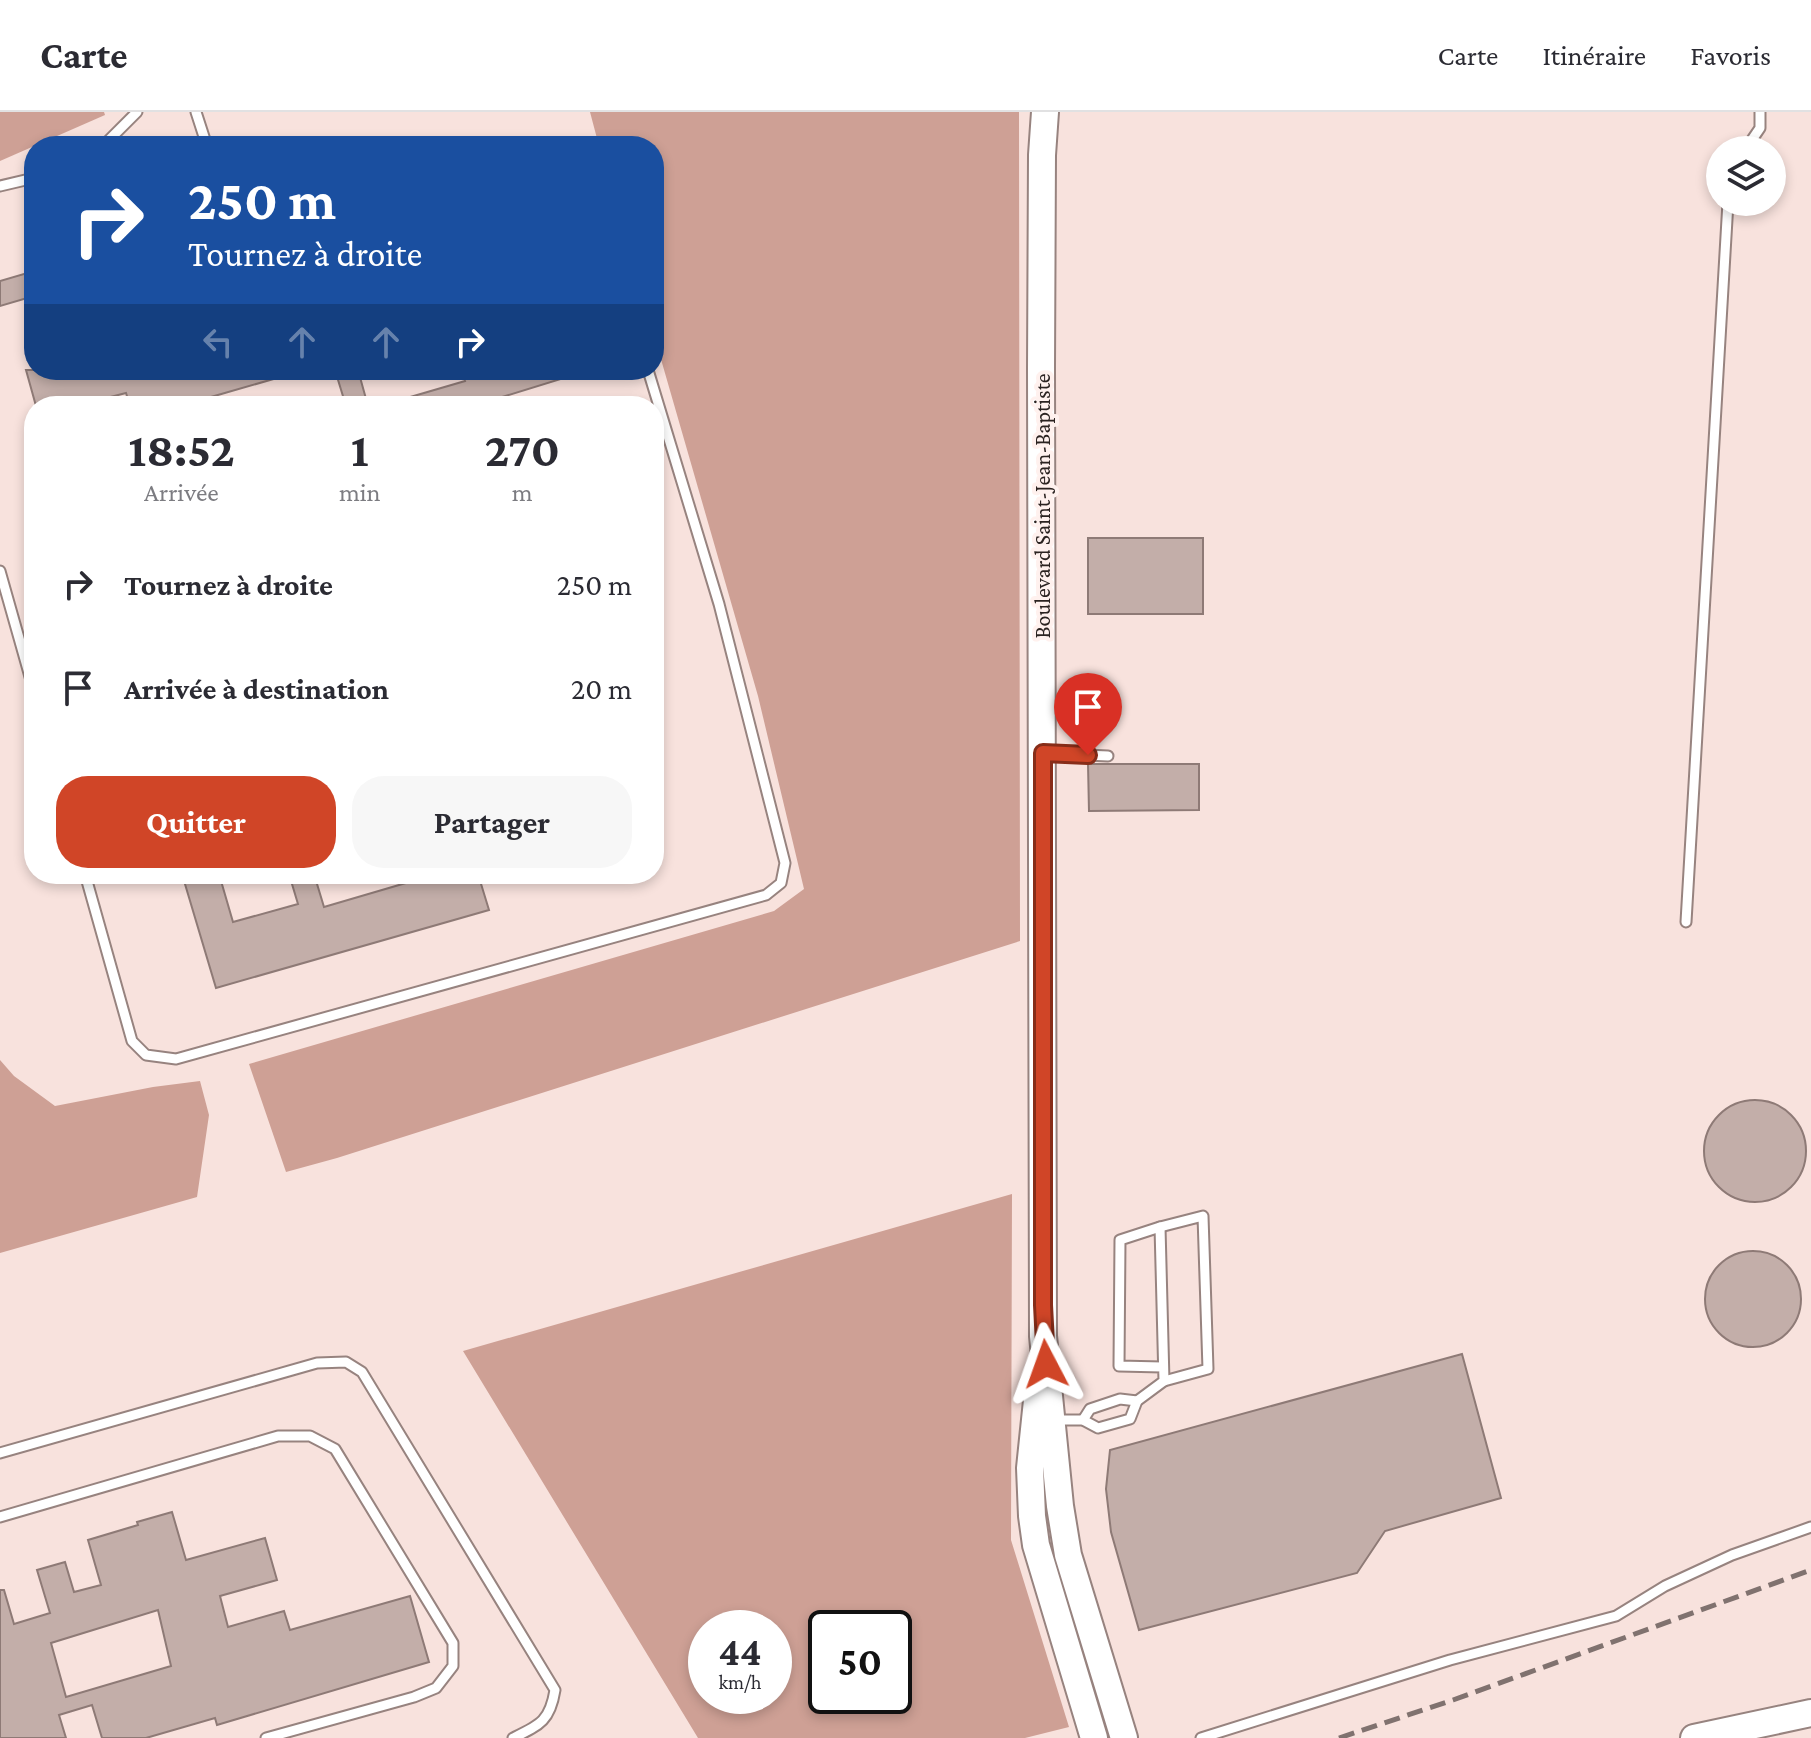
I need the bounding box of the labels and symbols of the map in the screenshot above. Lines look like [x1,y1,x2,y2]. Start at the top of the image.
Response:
street label: Boulevard Saint-Jean-Baptiste [1030,374,1055,638]
pin [1054,673,1122,755]
position arrow [1004,1322,1088,1406]
speed limit sign: 50 [808,1610,912,1714]

